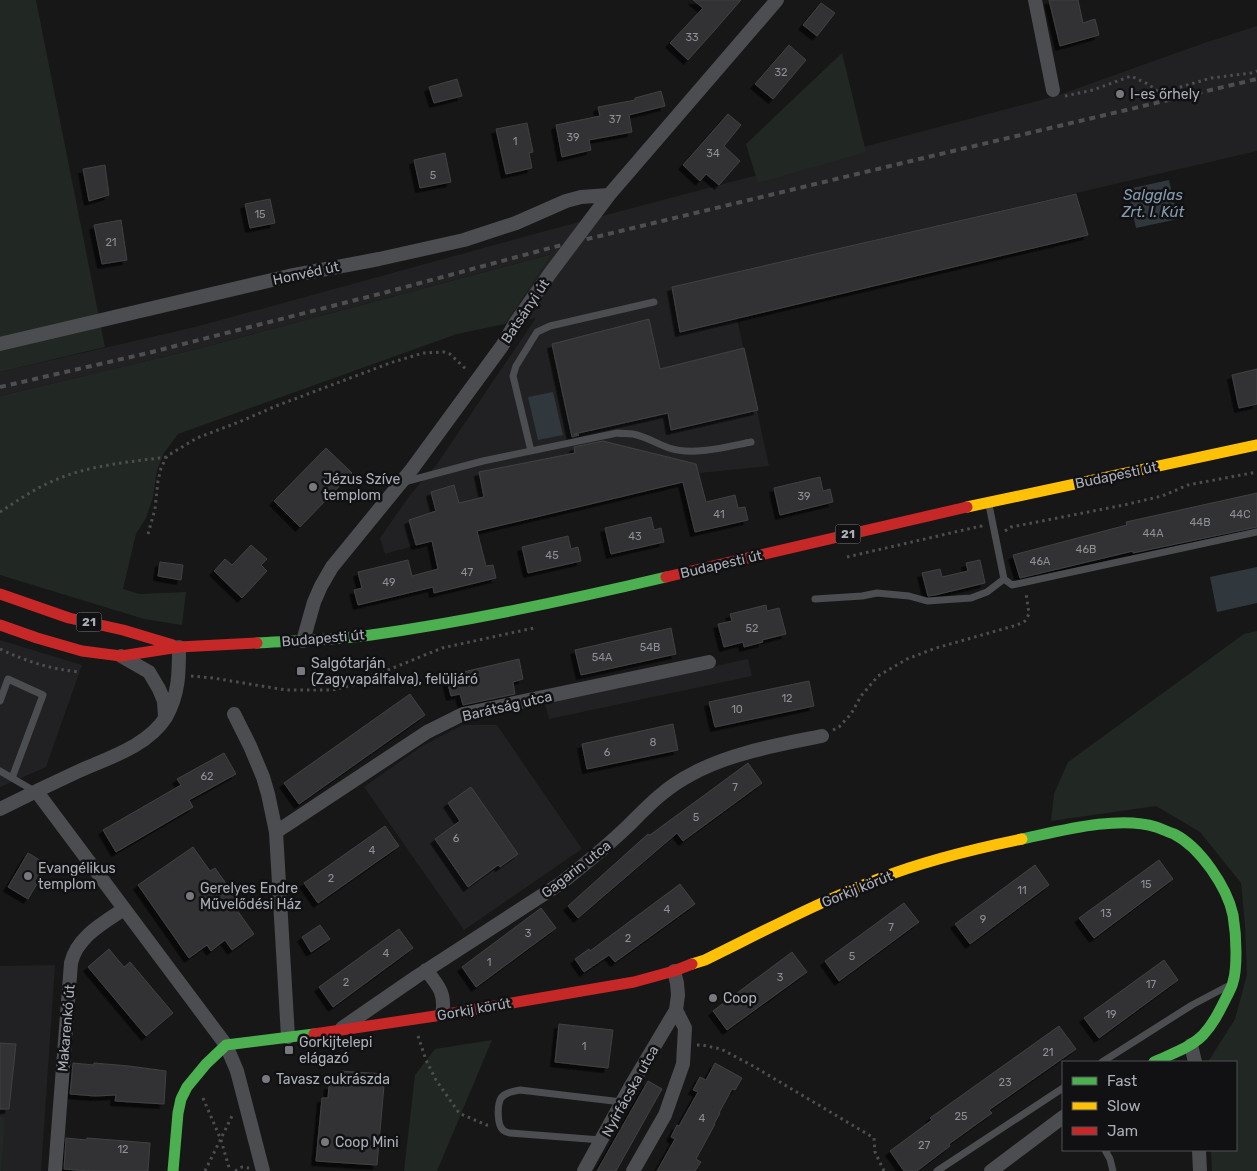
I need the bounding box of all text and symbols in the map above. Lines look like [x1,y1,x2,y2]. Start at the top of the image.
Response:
house number: 33 [685,31,699,44]
house number: 32 [774,66,788,79]
place label: I-es őrhely [1130,86,1200,103]
marker: I-es őrhely [1114,88,1126,100]
house number: 37 [609,113,621,126]
house number: 39 [566,131,580,144]
house number: 1 [513,135,517,148]
house number: 34 [706,147,720,160]
house number: 5 [430,169,437,182]
water label: Salgglas Zrt. I. Kút [1121,186,1185,221]
house number: 15 [254,208,266,221]
house number: 21 [105,236,117,249]
street label: Honvéd út [271,258,341,289]
street label: Batsányi út [498,275,553,347]
street label: Budapesti út [1074,458,1159,492]
place label: Jézus Szíve templom [323,471,401,504]
marker: Jézus Szíve templom [307,481,319,493]
house number: 39 [797,490,811,503]
house number: 41 [713,508,725,521]
house number: 44C [1230,508,1251,521]
house number: 44B [1189,516,1211,529]
road number: 21 [836,524,860,544]
house number: 44A [1142,527,1164,540]
house number: 43 [628,530,642,543]
house number: 46B [1076,543,1096,556]
street label: Budapesti út [679,547,764,582]
house number: 45 [545,549,559,562]
house number: 46A [1030,555,1051,568]
house number: 47 [461,566,473,579]
house number: 49 [382,576,396,589]
road number: 21 [76,612,102,632]
house number: 52 [746,622,759,635]
street label: Budapesti út [281,626,366,651]
house number: 54B [640,641,660,654]
house number: 54A [592,651,613,664]
place label: Salgótarján (Zagyvapálfalva), felüljáró [311,655,478,688]
marker: Salgótarján (Zagyvapálfalva), felüljáró [295,665,307,677]
street label: Barátság utca [461,688,554,725]
house number: 12 [781,692,793,705]
house number: 10 [731,703,743,716]
house number: 8 [650,736,657,749]
house number: 6 [604,746,611,759]
house number: 62 [200,770,214,783]
house number: 7 [732,781,738,794]
house number: 5 [693,811,700,824]
house number: 6 [453,832,460,845]
street label: Gagarin utca [538,837,614,902]
house number: 4 [369,844,376,857]
place label: Evangélikus templom [38,860,116,893]
street label: Gorkij körút [819,867,895,911]
marker: Evangélikus templom [22,870,34,882]
house number: 2 [328,872,334,885]
house number: 15 [1140,878,1152,891]
place label: Gerelyes Endre Művelődési Ház [200,880,301,913]
house number: 11 [1017,884,1027,897]
marker: Gerelyes Endre Művelődési Ház [184,890,196,902]
house number: 4 [664,903,671,916]
house number: 13 [1100,907,1112,920]
house number: 9 [980,913,986,926]
house number: 7 [888,921,894,934]
house number: 3 [525,927,532,940]
house number: 2 [625,932,631,945]
house number: 4 [383,947,390,960]
house number: 5 [849,950,856,963]
house number: 1 [487,956,491,969]
house number: 3 [777,971,784,984]
house number: 2 [343,976,349,989]
house number: 17 [1146,978,1157,991]
street label: Makarenkó út [54,983,79,1072]
place label: Coop [723,990,757,1007]
marker: Coop [707,992,719,1004]
street label: Gorkij körút [436,995,513,1024]
house number: 19 [1105,1008,1117,1021]
place label: Gorkijtelepi elágazó [299,1034,372,1067]
house number: 1 [582,1040,586,1053]
street label: Nyírfácska utca [598,1043,663,1140]
marker: Gorkijtelepi elágazó [283,1044,295,1056]
house number: 21 [1042,1046,1054,1059]
legend [1062,1061,1237,1151]
place label: Tavasz cukrászda [276,1071,390,1088]
text: Fast [1107,1072,1137,1090]
marker: Tavasz cukrászda [260,1073,272,1085]
house number: 23 [998,1076,1012,1089]
text: Slow [1107,1097,1140,1115]
house number: 25 [955,1110,968,1123]
house number: 4 [699,1112,706,1125]
text: Jam [1107,1122,1138,1140]
place label: Coop Mini [335,1134,399,1151]
marker: Coop Mini [319,1136,331,1148]
house number: 27 [918,1139,930,1152]
house number: 12 [117,1143,129,1156]

